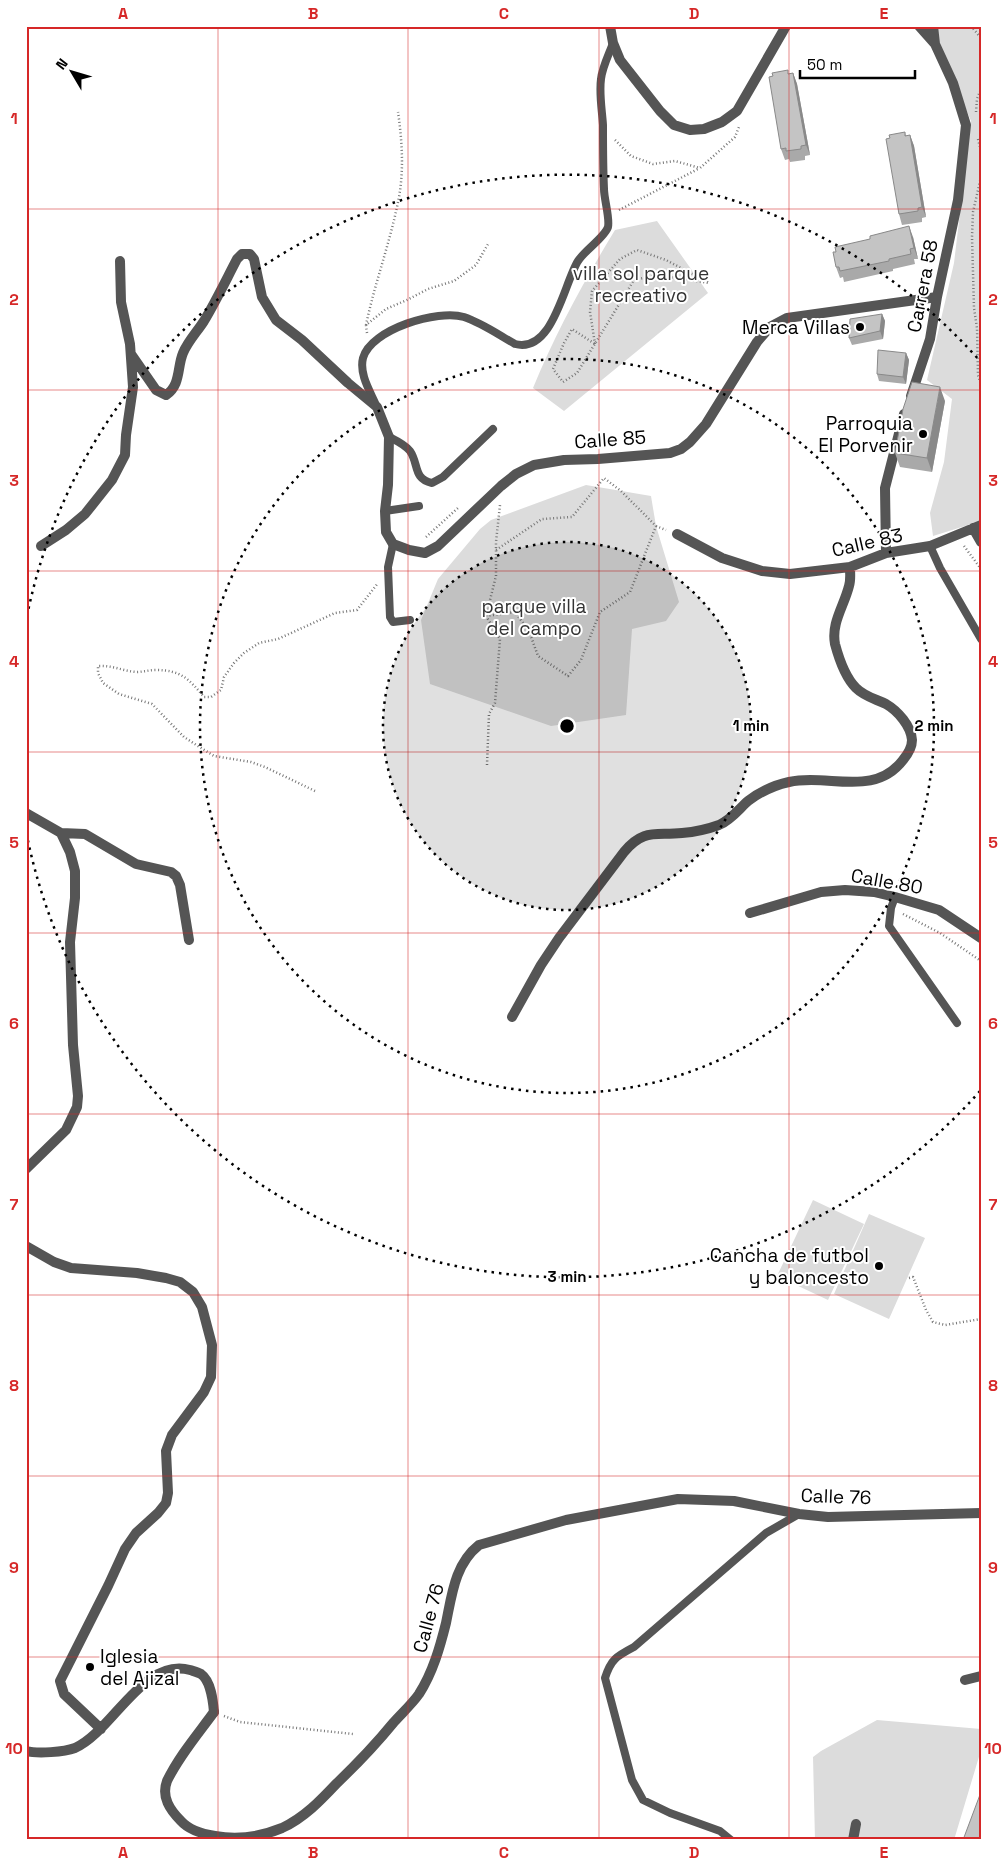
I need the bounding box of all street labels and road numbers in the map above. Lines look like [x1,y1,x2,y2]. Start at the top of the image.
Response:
street label: Carrera 58 [901,237,944,335]
street label: Calle 85 [573,425,647,454]
street label: Calle 83 [829,522,905,563]
street label: Calle 80 [849,863,925,900]
street label: Calle 76 [800,1483,872,1510]
street label: Calle 76 [407,1581,450,1656]

